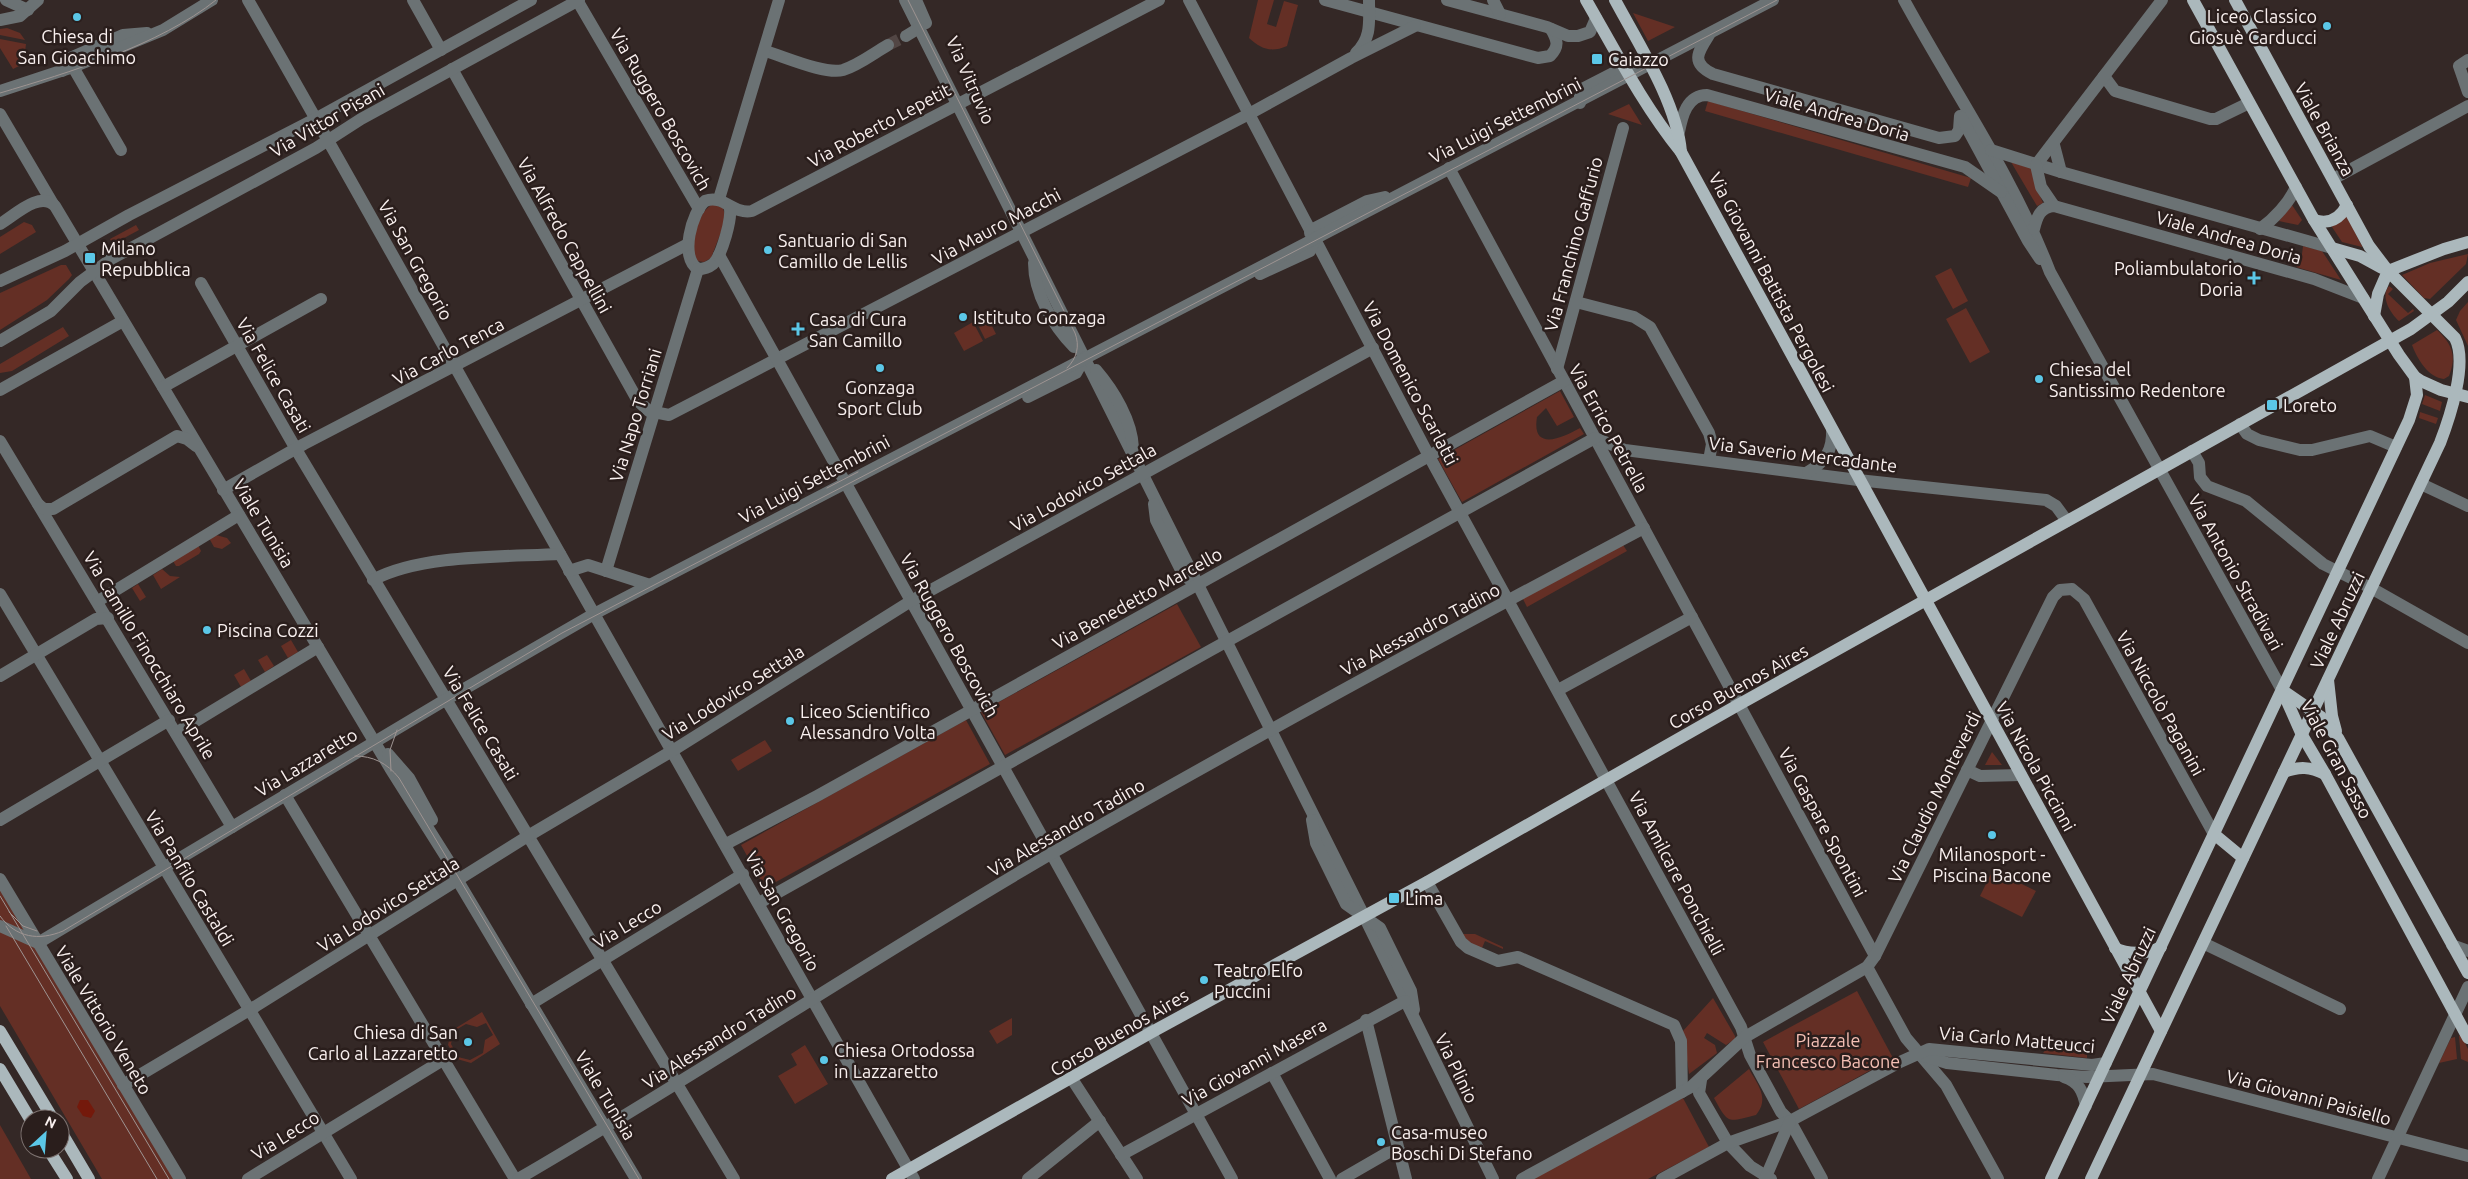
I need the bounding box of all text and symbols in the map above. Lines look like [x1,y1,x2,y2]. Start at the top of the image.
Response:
place label: Liceo Classico Giosuè Carducci [2189,6,2317,47]
marker: Chiesa di San Gioachimo [71,11,83,23]
marker: Liceo Classico Giosuè Carducci [2321,20,2333,32]
street label: Via Ruggero Boscovich [606,24,716,194]
place label: Chiesa di San Gioachimo [18,26,136,67]
street label: Via Vitruvio [943,33,999,127]
place label: Caiazzo [1608,49,1669,69]
marker: Caiazzo [1590,52,1604,66]
street label: Via Luigi Settembrini [1426,73,1584,167]
street label: Via Vittor Pisani [266,79,388,161]
street label: Via Roberto Lepetit [804,79,954,171]
street label: Viale Brianza [2291,79,2359,179]
street label: Viale Andrea Doria [1762,84,1912,144]
street label: Via Alfredo Cappellini [514,154,616,316]
street label: Via Franchino Gaffurio [1540,154,1606,334]
street label: Via Giovanni Battista Pergolesi [1705,169,1839,395]
street label: Via Mauro Macchi [928,184,1064,268]
street label: Via San Gregorio [375,196,457,324]
street label: Viale Andrea Doria [2154,207,2304,267]
place label: Santuario di San Camillo de Lellis [778,230,908,271]
place label: Milano Repubblica [101,238,191,279]
marker: Santuario di San Camillo de Lellis [762,244,774,256]
marker: Milano Repubblica [83,251,97,265]
place label: Poliambulatorio Doria [2114,258,2243,299]
marker: Poliambulatorio Doria [2247,271,2261,285]
street label: Via Domenico Scarlatti [1359,298,1463,468]
place label: Istituto Gonzaga [973,307,1106,327]
place label: Casa di Cura San Camillo [809,309,907,350]
marker: Istituto Gonzaga [957,311,969,323]
street label: Via Carlo Tenca [389,313,507,389]
street label: Via Felice Casati [233,314,315,436]
marker: Casa di Cura San Camillo [791,322,805,336]
street label: Via Napo Torriani [605,346,665,484]
place label: Chiesa del Santissimo Redentore [2049,359,2226,400]
street label: Via Errico Petrella [1565,360,1653,496]
marker: Gonzaga Sport Club [874,362,886,374]
marker: Chiesa del Santissimo Redentore [2033,373,2045,385]
place label: Gonzaga Sport Club [837,377,923,418]
place label: Loreto [2283,395,2337,415]
marker: Loreto [2265,398,2279,412]
street label: Via Luigi Settembrini [735,431,893,527]
street label: Via Saverio Mercadante [1708,432,1898,476]
street label: Via Lodovico Settala [1007,439,1159,535]
street label: Viale Tunisia [230,475,298,571]
street label: Via Antonio Stradivari [2185,491,2287,653]
street label: Via Benedetto Marcello [1049,543,1225,653]
street label: Via Camillo Finocchiaro Aprile [80,547,220,763]
street label: Via Ruggero Boscovich [897,550,1003,720]
street label: Viale Abruzzi [2306,568,2368,672]
street label: Via Alessandro Tadino [1337,579,1503,679]
place label: Piscina Cozzi [217,620,319,640]
marker: Piscina Cozzi [201,624,213,636]
street label: Via Niccolò Paganini [2113,627,2209,779]
street label: Corso Buenos Aires [1665,639,1811,733]
street label: Via Lodovico Settala [658,640,808,744]
street label: Via Felice Casati [439,662,523,784]
street label: Viale Gran Sasso [2297,696,2377,822]
street label: Via Nicola Piccinni [1992,698,2080,834]
place label: Liceo Scientifico Alessandro Volta [800,701,936,742]
street label: Via Claudio Monteverdi [1884,708,1984,886]
marker: Liceo Scientifico Alessandro Volta [784,715,796,727]
street label: Via Lazzaretto [251,724,361,800]
street label: Via Gaspare Spontini [1775,744,1871,900]
street label: Via Alessandro Tadino [984,774,1148,880]
street label: Via Amilcare Ponchielli [1625,788,1729,958]
street label: Via Panfilo Castaldi [142,807,238,949]
marker: Milanosport - Piscina Bacone [1986,829,1998,841]
place label: Milanosport - Piscina Bacone [1932,844,2052,885]
street label: Via San Gregorio [742,847,824,975]
street label: Via Lodovico Settala [313,852,463,956]
place label: Lima [1405,888,1443,908]
marker: Lima [1387,891,1401,905]
street label: Via Lecco [589,896,665,952]
street label: Viale Abruzzi [2097,923,2159,1027]
street label: Viale Vittorio Veneto [52,942,156,1098]
place label: Teatro Elfo Puccini [1214,960,1303,1001]
marker: Teatro Elfo Puccini [1198,974,1210,986]
street label: Via Alessandro Tadino [638,981,800,1093]
street label: Corso Buenos Aires [1047,984,1192,1080]
street label: Via Giovanni Masera [1178,1014,1330,1110]
place label: Chiesa di San Carlo al Lazzaretto [308,1022,458,1063]
street label: Via Carlo Matteucci [1938,1022,2096,1056]
street label: Via Plinio [1432,1030,1482,1106]
park label: Piazzale Francesco Bacone [1756,1030,1900,1071]
marker: Chiesa di San Carlo al Lazzaretto [462,1036,474,1048]
place label: Chiesa Ortodossa in Lazzaretto [834,1040,975,1081]
street label: Viale Tunisia [572,1047,640,1143]
marker: Chiesa Ortodossa in Lazzaretto [818,1054,830,1066]
street label: Via Giovanni Paisiello [2224,1065,2394,1129]
street label: Via Lecco [247,1106,323,1164]
north arrow [20,1109,70,1159]
text: N [42,1113,59,1132]
place label: Casa-museo Boschi Di Stefano [1391,1122,1532,1163]
marker: Casa-museo Boschi Di Stefano [1375,1136,1387,1148]

